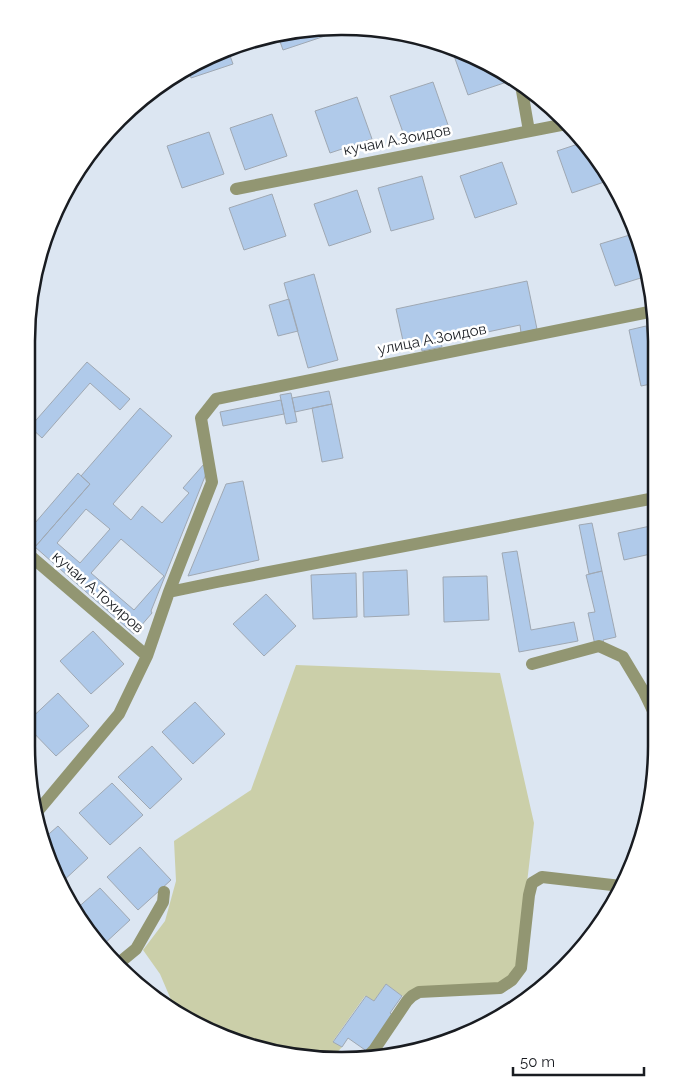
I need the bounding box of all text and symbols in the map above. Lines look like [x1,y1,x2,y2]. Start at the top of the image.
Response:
street label: кучаи А.Зоидов [342,121,452,159]
street label: улица А.Зоидов [376,320,488,358]
street label: кучаи А.Тохиров [49,547,147,637]
scale bar [513,1044,644,1076]
text: 50 m [520,1053,555,1071]

